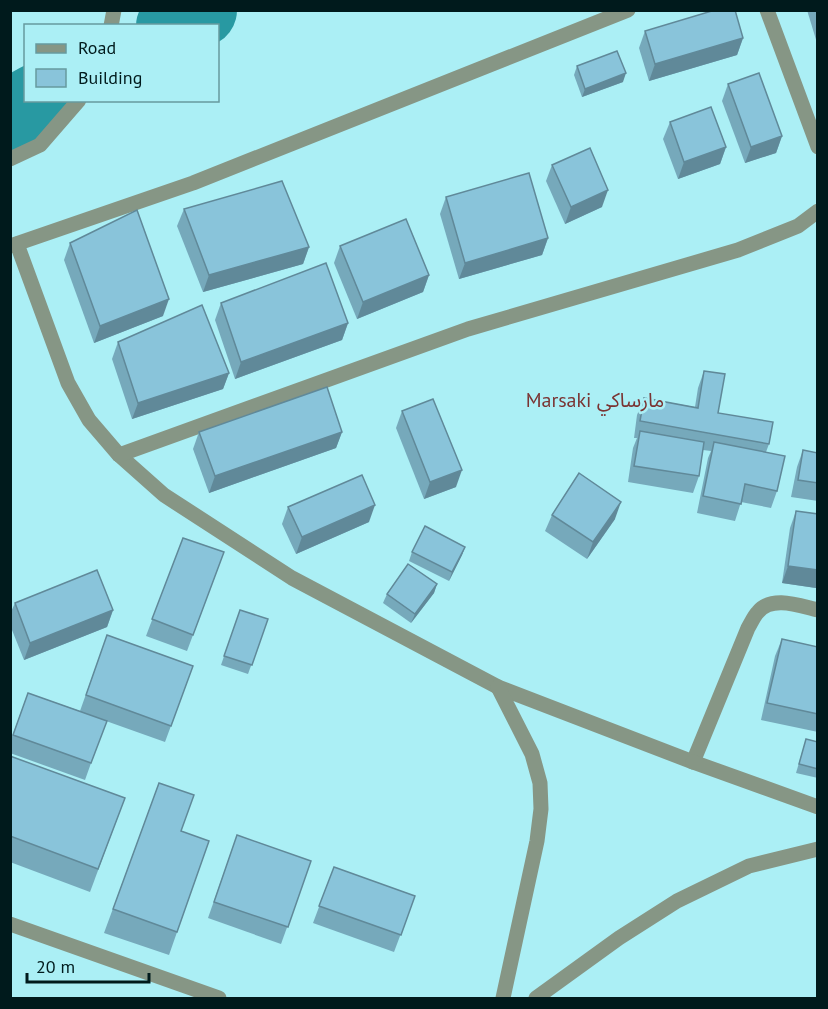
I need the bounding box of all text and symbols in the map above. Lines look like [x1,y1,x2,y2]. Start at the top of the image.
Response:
legend [24,24,219,102]
text: Road [78,36,116,59]
text: Building [78,66,142,89]
district label: Marsaki مارساكي [526,387,664,416]
scale bar [27,946,148,984]
text: 20 m [36,955,75,978]

